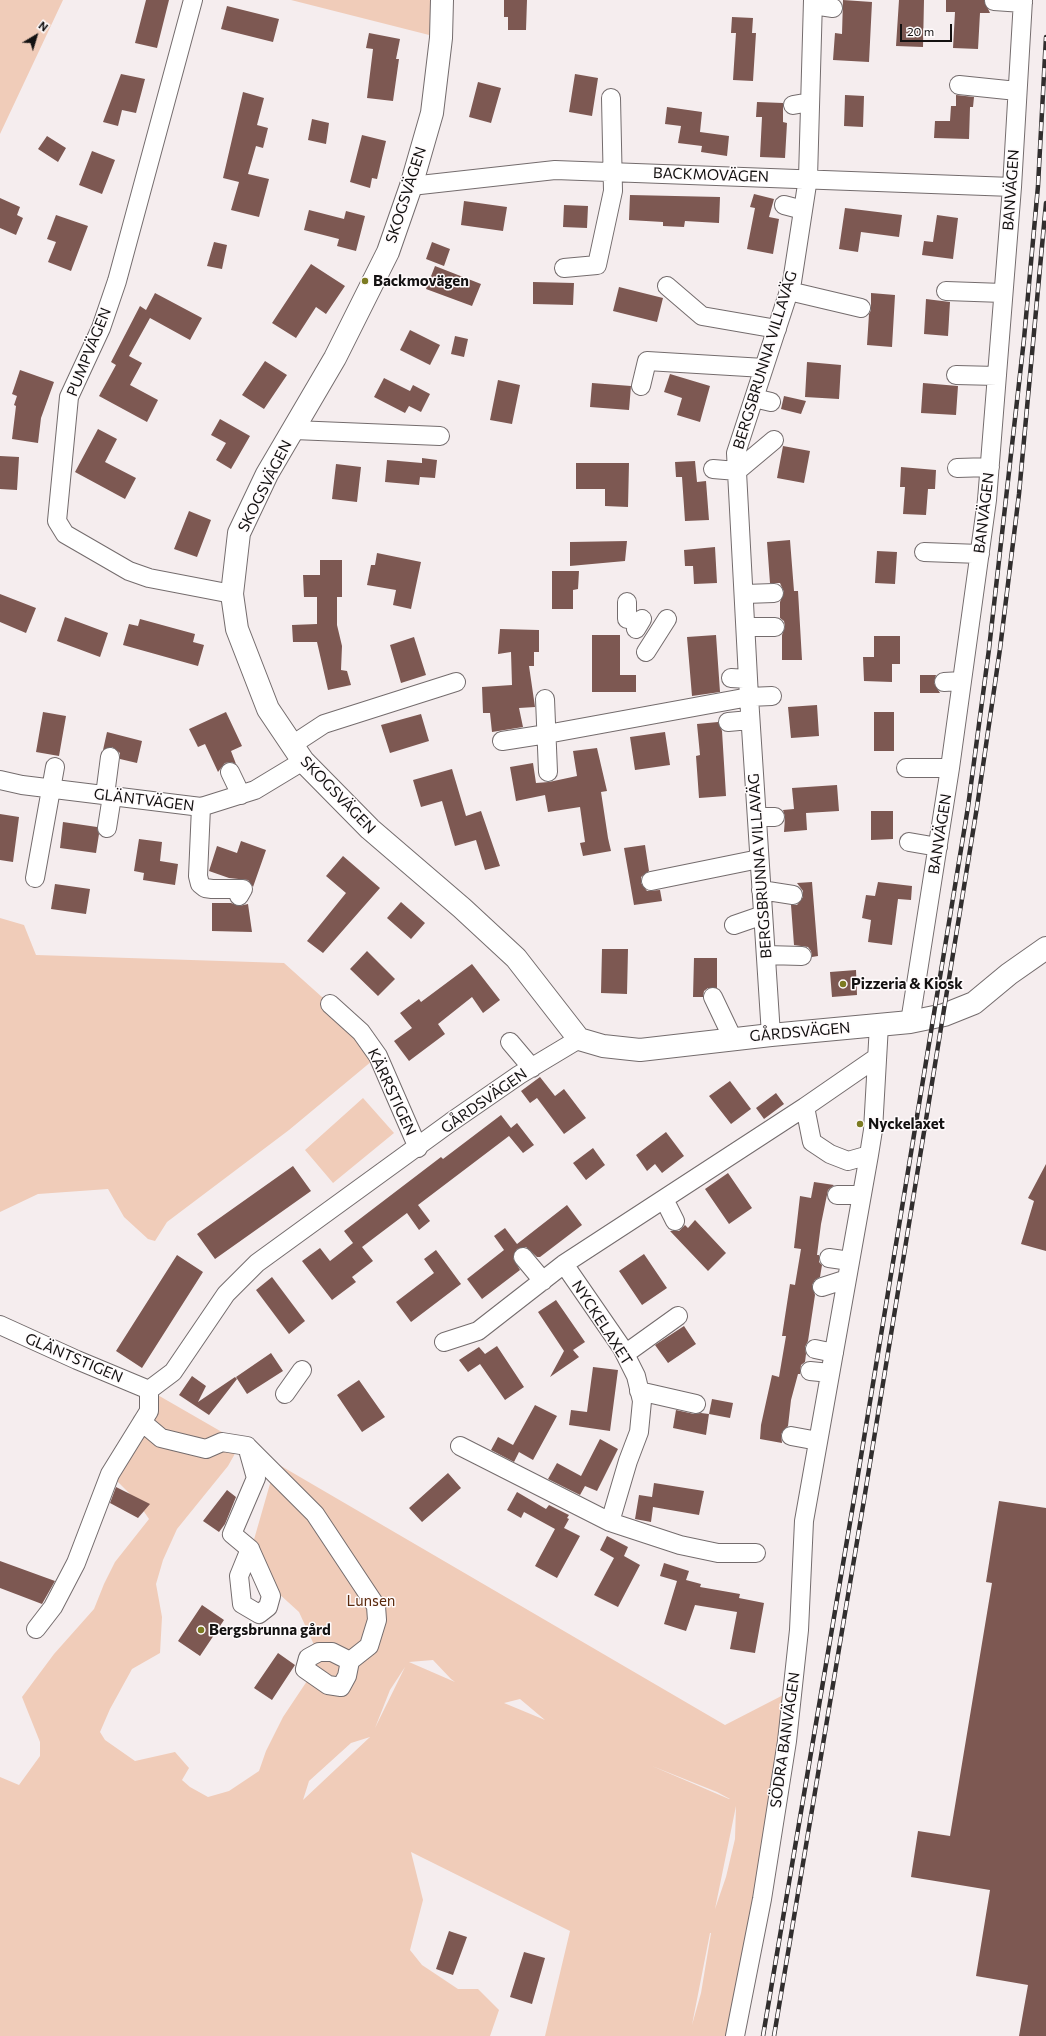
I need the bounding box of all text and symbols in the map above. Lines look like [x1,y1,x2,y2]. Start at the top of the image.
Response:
north arrow [16,16,56,56]
scale bar [902,16,954,42]
text: N [36,18,51,34]
text: 20 m [907,24,934,38]
street label: SKOGSVÄGEN [382,144,430,246]
street label: BANVÄGEN [999,149,1023,231]
street label: BACKMOVÄGEN [653,164,769,186]
street label: BERGSBRUNNA VILLAVÄG [729,269,801,451]
place label: Backmovägen [373,272,469,290]
marker: Backmovägen [360,276,370,286]
street label: PUMPVÄGEN [63,305,115,399]
street label: SKOGSVÄGEN [234,437,296,535]
street label: BANVÄGEN [970,471,998,555]
street label: SKOGSVÄGEN [297,753,379,837]
street label: BERGSBRUNNA VILLAVÄG [745,773,775,959]
street label: GLÄNTVÄGEN [93,785,195,815]
street label: BANVÄGEN [925,792,955,876]
place label: Pizzeria & Kiosk [851,975,963,993]
marker: Pizzeria & Kiosk [838,979,848,989]
street label: GÅRDSVÄGEN [749,1019,851,1045]
street label: KÄRRSTIGEN [364,1046,420,1138]
street label: GÅRDSVÄGEN [437,1065,531,1137]
place label: Nyckelaxet [868,1115,945,1133]
marker: Nyckelaxet [855,1119,865,1129]
street label: NYCKELAXET [568,1277,636,1369]
street label: GLÄNTSTIGEN [22,1329,126,1387]
park label: Lunsen [347,1592,395,1610]
place label: Bergsbrunna gård [209,1621,331,1639]
marker: Bergsbrunna gård [196,1625,206,1635]
street label: SÖDRA BANVÄGEN [767,1671,803,1809]

